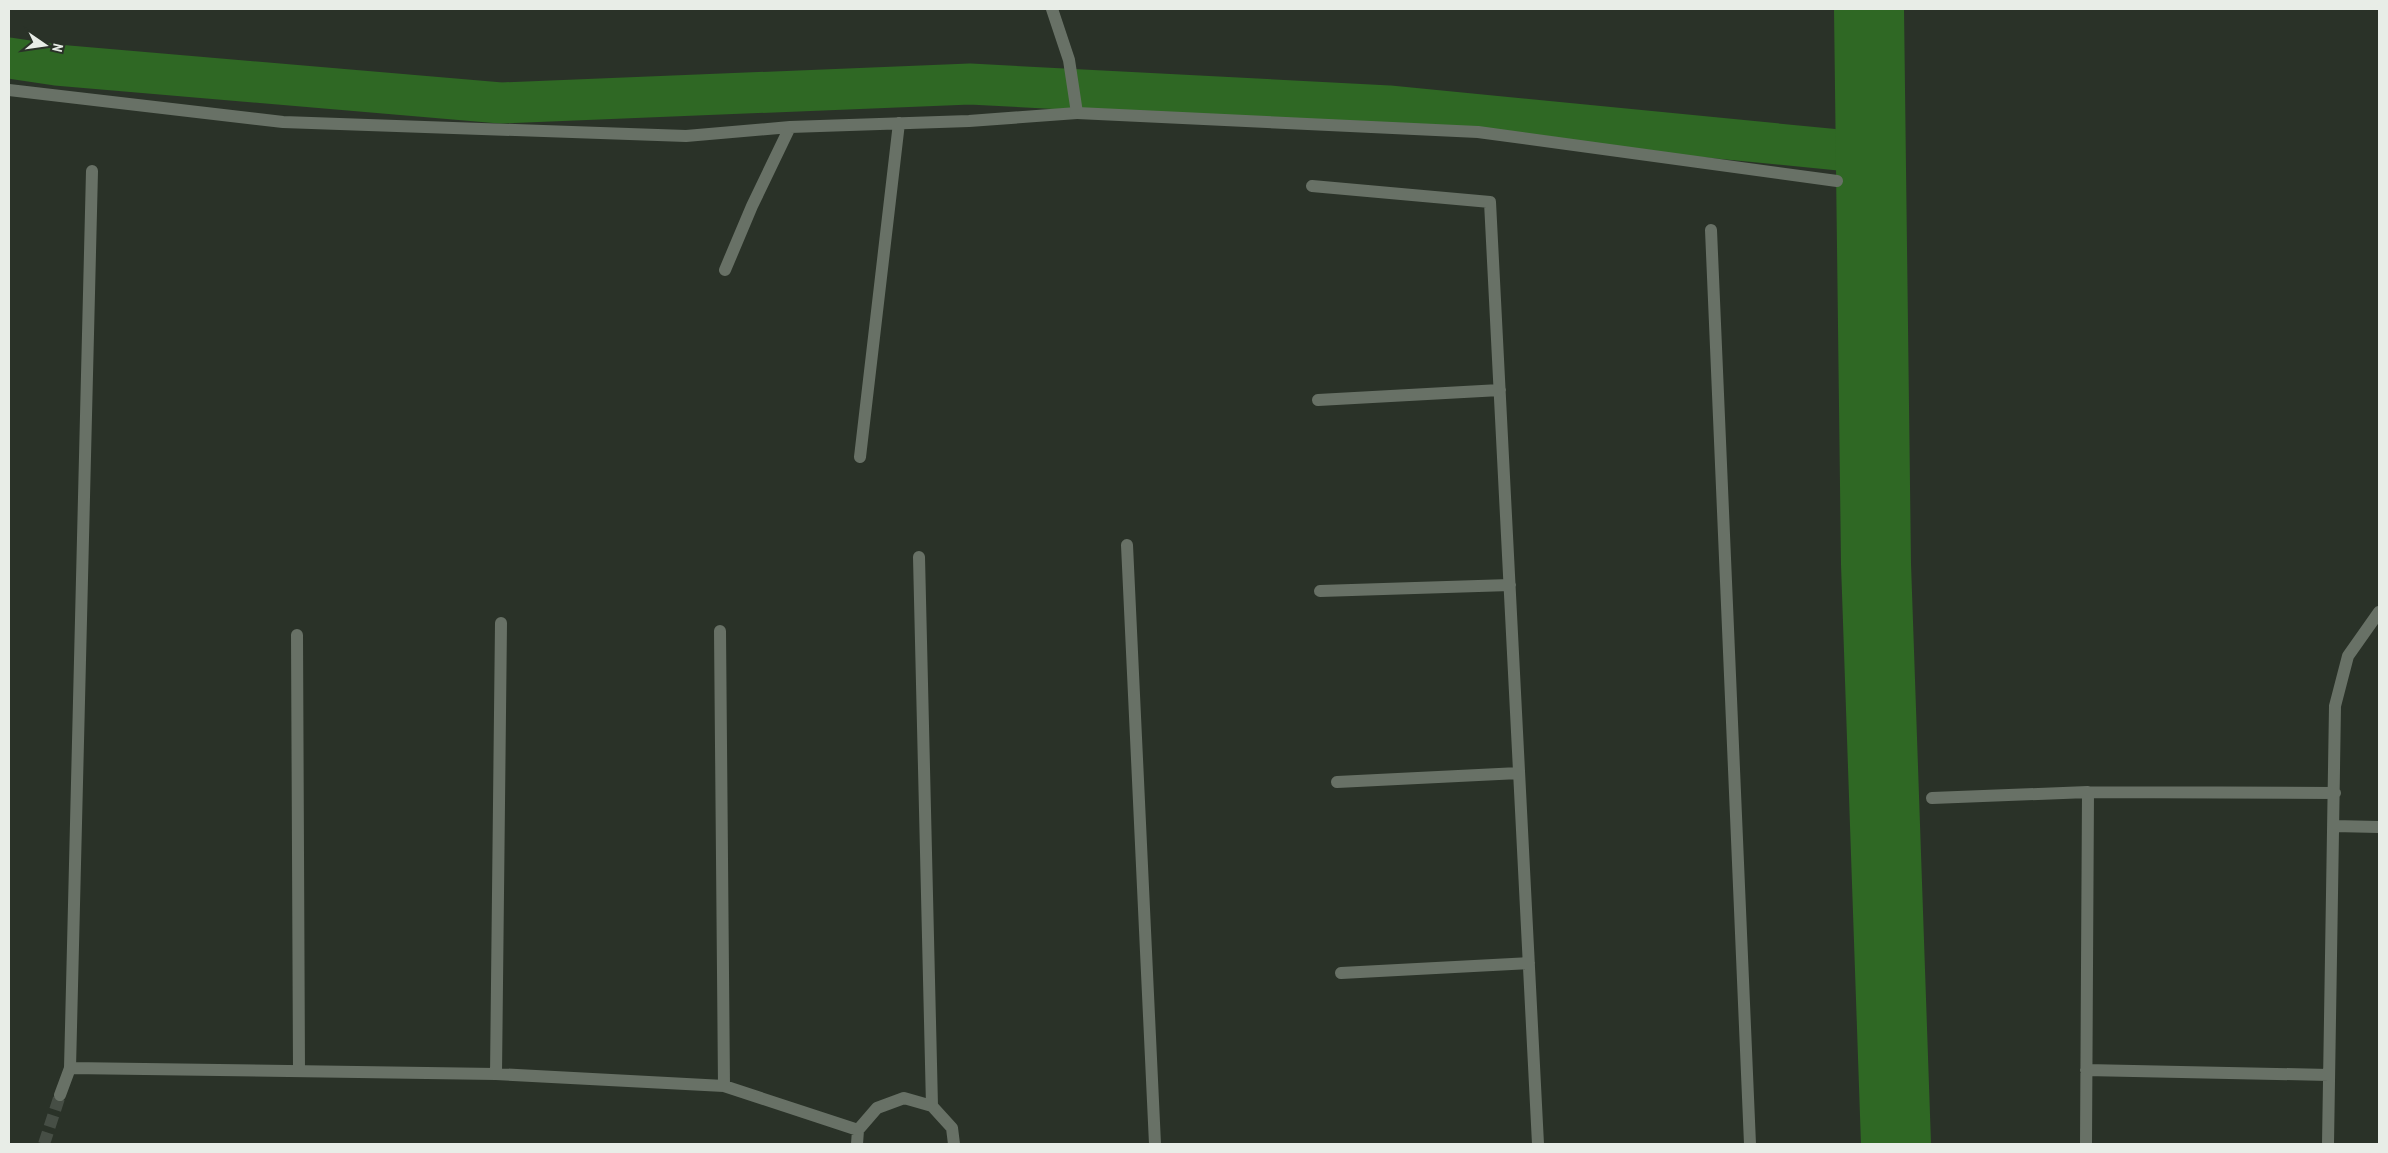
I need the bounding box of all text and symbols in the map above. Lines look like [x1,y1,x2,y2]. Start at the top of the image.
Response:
north arrow [20,20,70,70]
text: N [48,42,67,54]

